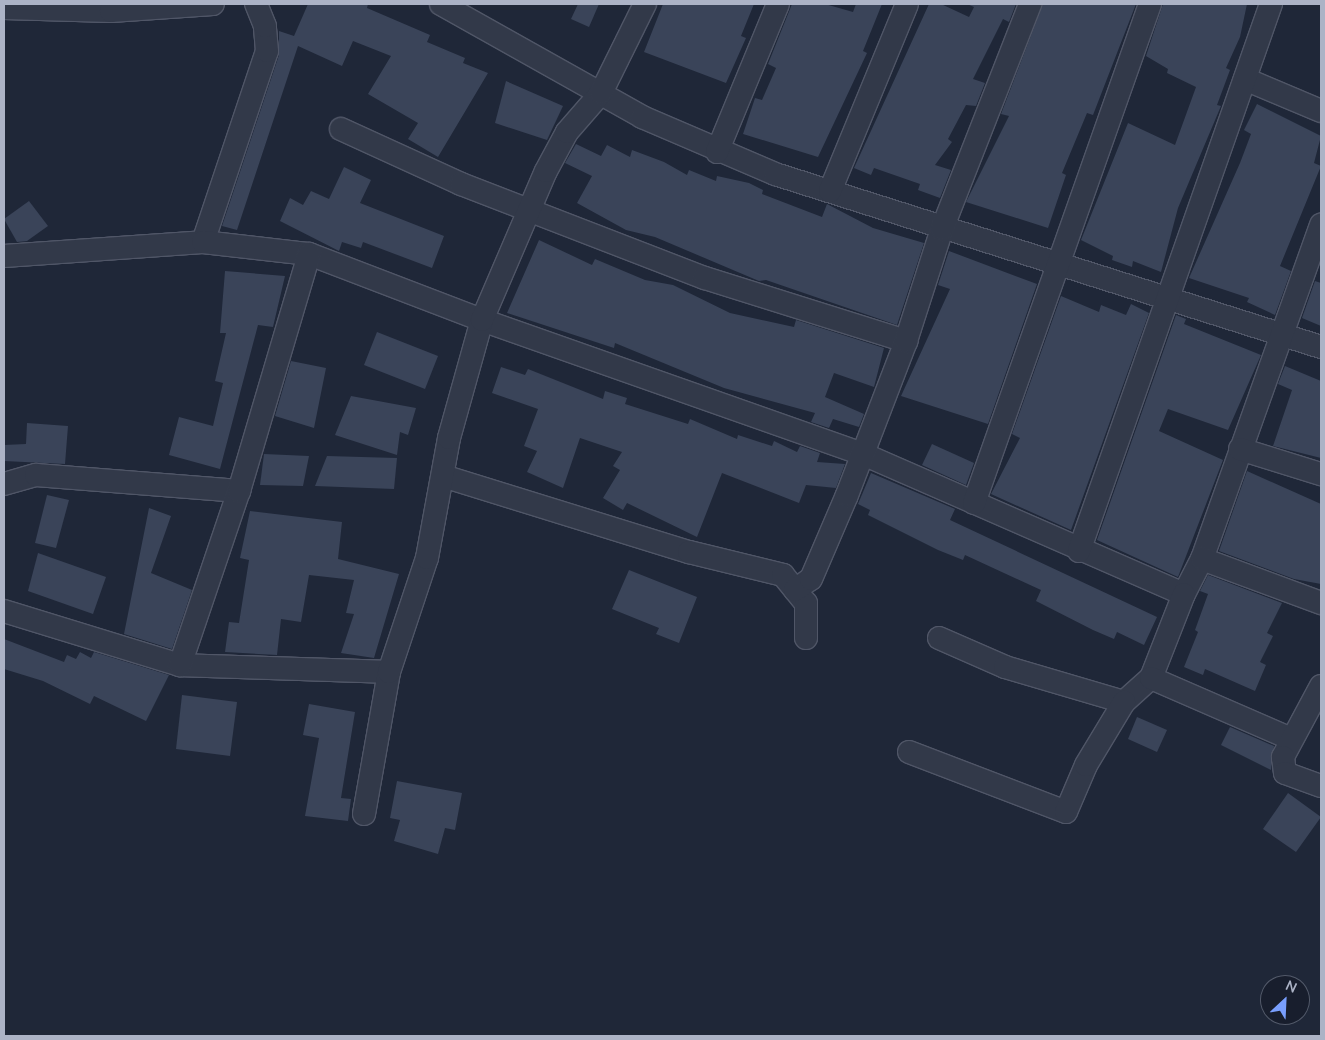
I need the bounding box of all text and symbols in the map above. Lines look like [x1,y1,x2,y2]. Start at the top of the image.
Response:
north arrow [1260,975,1310,1025]
text: N [1282,976,1300,998]

